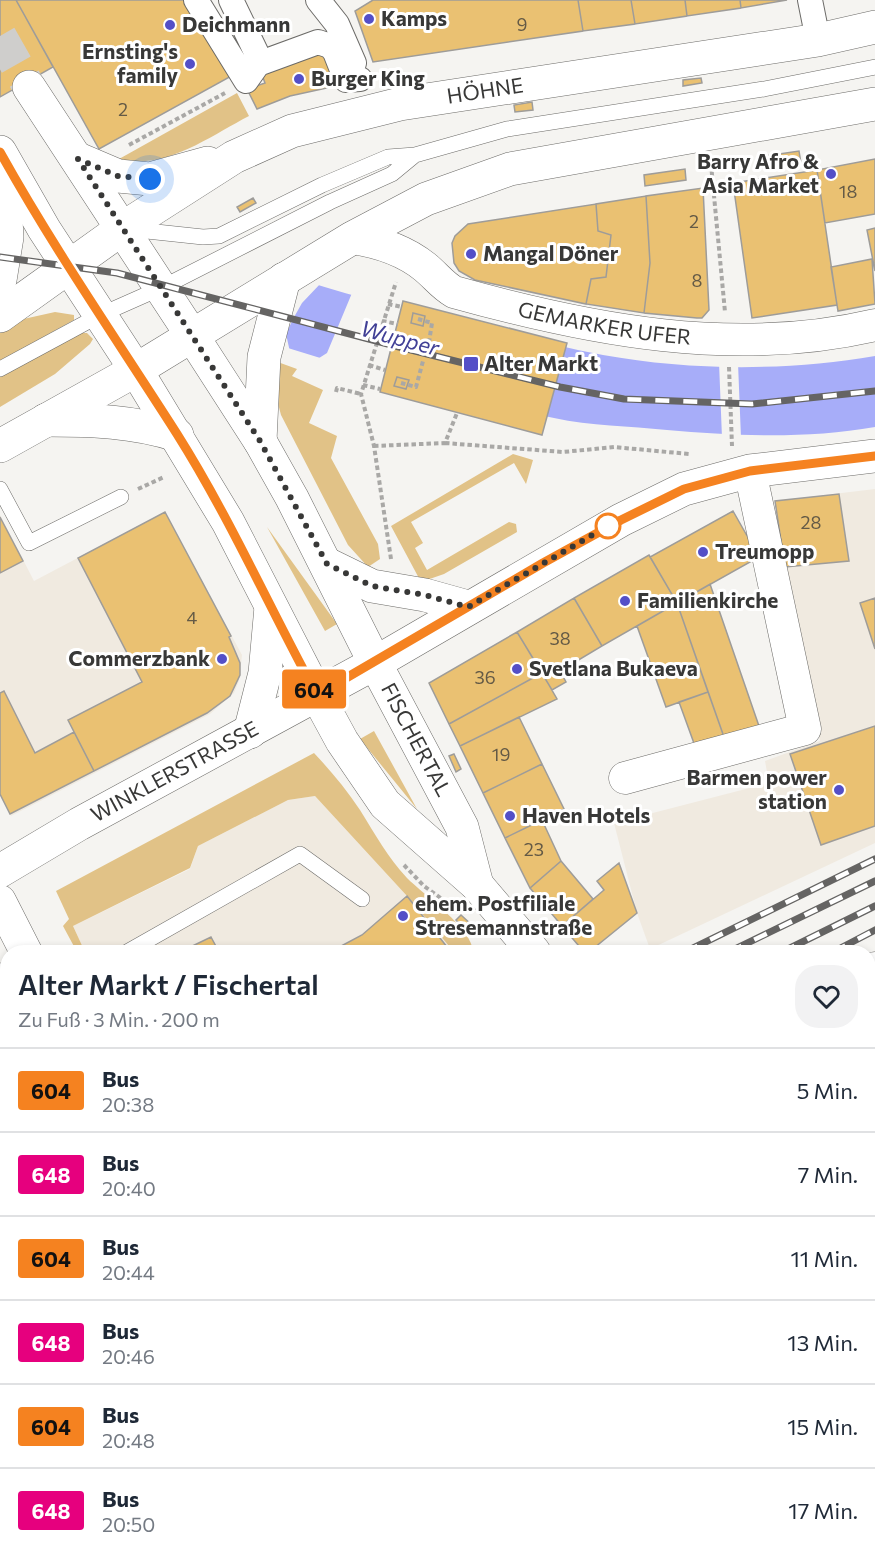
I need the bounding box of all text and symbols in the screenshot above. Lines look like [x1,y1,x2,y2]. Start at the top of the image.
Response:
place label: Kamps [381,5,447,30]
place label: Deichmann [182,11,290,36]
marker: Kamps [362,12,376,26]
house number: 9 [517,13,527,35]
marker: Deichmann [163,18,177,32]
place label: Ernsting's family [82,38,178,87]
marker: Ernsting's family [183,57,197,71]
place label: Burger King [311,65,425,90]
street label: HÖHNE [445,71,525,108]
marker: Burger King [292,72,306,86]
house number: 2 [118,98,128,120]
place label: Barry Afro & Asia Market [697,148,819,197]
your location [135,164,165,194]
marker: Barry Afro & Asia Market [824,167,838,181]
house number: 18 [839,180,857,202]
house number: 2 [689,210,699,232]
place label: Mangal Döner [483,240,619,265]
marker: Mangal Döner [464,247,478,261]
house number: 8 [692,269,703,291]
street label: GEMARKER UFER [516,295,692,349]
water label: Wupper [358,314,443,361]
place label: Alter Markt [484,350,598,375]
marker: Alter Markt [462,355,480,373]
house number: 28 [801,511,822,533]
unlabelled marker [595,513,621,539]
place label: Treumopp [715,538,814,563]
marker: Treumopp [696,545,710,559]
place label: Familienkirche [637,587,778,612]
marker: Familienkirche [618,594,632,608]
house number: 4 [187,606,198,628]
house number: 38 [549,627,571,649]
place label: Commerzbank [68,645,210,670]
marker: Commerzbank [215,652,229,666]
place label: Svetlana Bukaeva [529,655,698,680]
marker: Svetlana Bukaeva [510,662,524,676]
house number: 36 [474,666,496,688]
line badge: 604 [280,670,348,708]
text: 604 [294,677,334,702]
street label: FISCHERTAL [377,678,457,800]
street label: WINKLERSTRASSE [86,715,262,826]
house number: 19 [492,743,510,765]
place label: Barmen power station [687,764,827,813]
marker: Barmen power station [832,783,846,797]
place label: Haven Hotels [522,802,651,827]
marker: Haven Hotels [503,809,517,823]
house number: 23 [524,838,544,860]
place label: ehem. Postfiliale Stresemannstraße [415,890,592,939]
marker: ehem. Postfiliale Stresemannstraße [396,909,410,923]
button: heart [795,965,858,1028]
text: Alter Markt / Fischertal [18,967,319,1001]
text: Zu Fuß · 3 Min. · 200 m [18,1007,220,1031]
text: Bus [102,1065,139,1092]
text: 5 Min. [797,1077,858,1104]
text: 604 [31,1078,71,1103]
text: 20:38 [102,1092,154,1116]
text: Bus [102,1149,139,1176]
text: 7 Min. [798,1161,858,1188]
text: 648 [32,1162,70,1187]
text: 20:40 [102,1176,156,1200]
text: Bus [102,1233,139,1260]
text: 11 Min. [790,1245,858,1272]
text: 604 [31,1246,71,1271]
text: 20:44 [102,1260,155,1284]
text: Bus [102,1317,139,1344]
text: 13 Min. [787,1329,858,1356]
text: 648 [32,1330,70,1355]
text: 20:46 [102,1344,155,1368]
text: Bus [102,1401,139,1428]
text: 15 Min. [787,1413,858,1440]
text: 604 [31,1414,71,1439]
text: 20:48 [102,1428,155,1452]
text: Bus [102,1485,139,1512]
text: 17 Min. [788,1497,858,1524]
text: 648 [32,1498,70,1523]
text: 20:50 [102,1512,155,1536]

